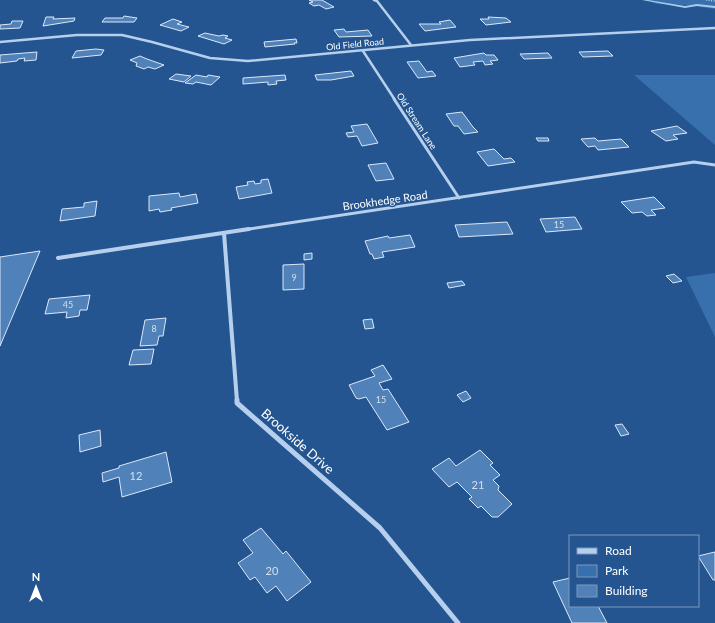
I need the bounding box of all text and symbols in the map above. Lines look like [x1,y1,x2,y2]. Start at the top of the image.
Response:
street label: Old Field Road [326,35,384,53]
street label: Old Stream Lane [395,91,440,152]
street label: Brookhedge Road [342,188,428,212]
house number: 15 [554,219,564,230]
house number: 9 [291,272,297,283]
house number: 45 [63,299,73,310]
house number: 8 [151,323,157,334]
house number: 15 [376,394,386,405]
street label: Brookside Drive [258,405,338,477]
house number: 12 [130,469,142,482]
house number: 21 [472,478,484,491]
legend [569,535,699,607]
text: Road [605,543,632,558]
text: Park [605,563,629,578]
house number: 20 [266,564,279,577]
north arrow [16,567,56,607]
text: N [32,570,40,583]
text: Building [605,583,648,598]

